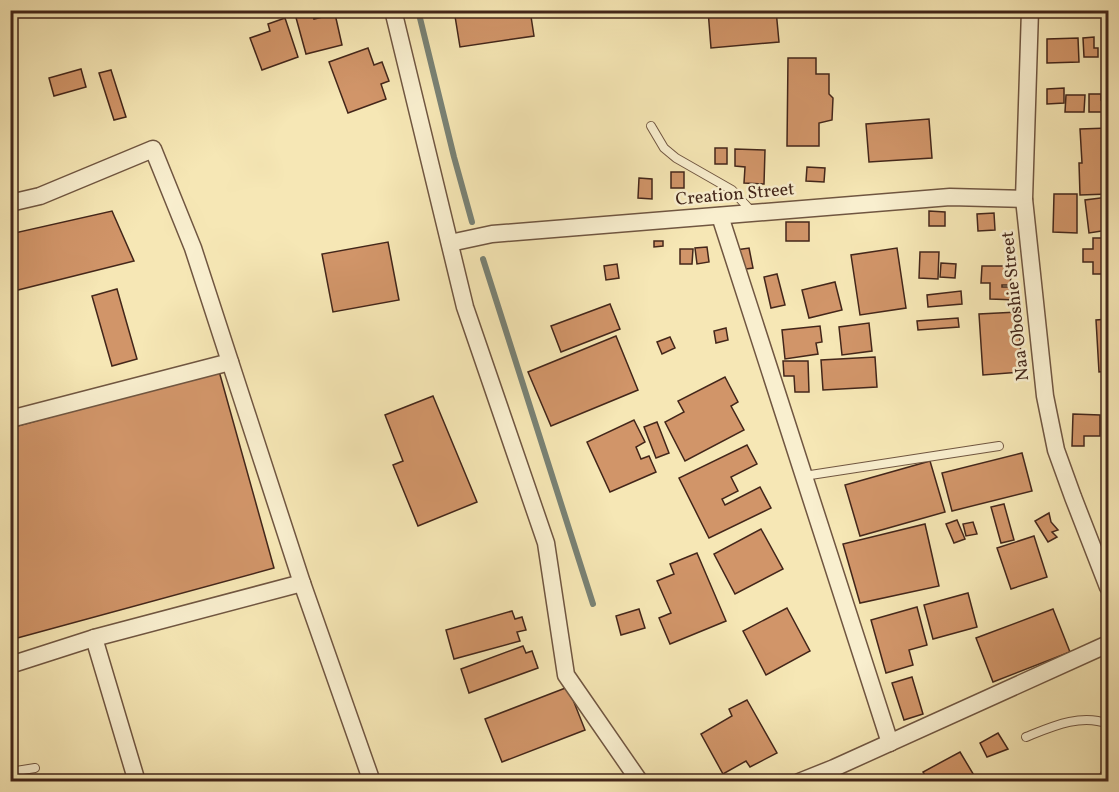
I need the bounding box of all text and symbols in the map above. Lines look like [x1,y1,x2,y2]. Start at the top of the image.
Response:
street label: Creation Street [674,177,796,213]
street label: Naa Oboshie Street [996,230,1036,382]

